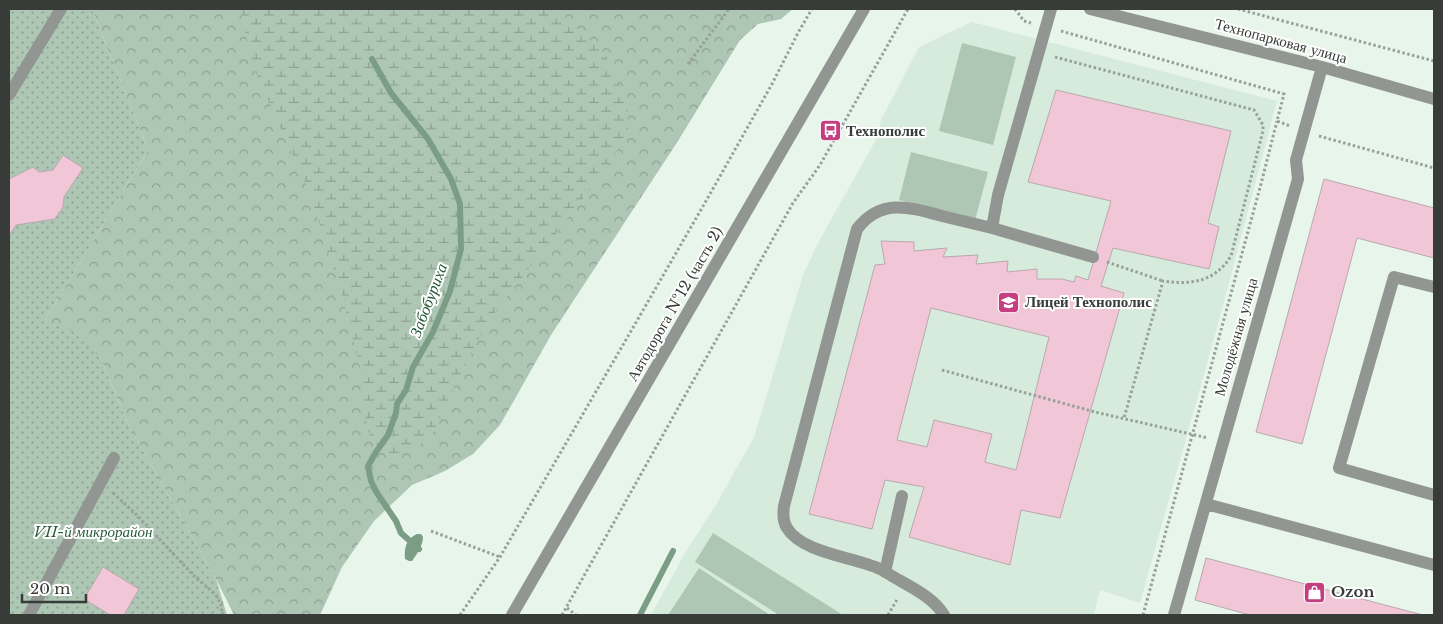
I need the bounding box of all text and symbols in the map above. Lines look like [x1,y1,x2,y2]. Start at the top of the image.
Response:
street label: Технопарковая улица [1213,14,1350,67]
bus stop icon: Технополис [818,119,842,143]
place label: Технополис [846,121,925,140]
street label: Автодорога №12 (часть 2) [622,223,727,384]
water label: Забобуриха [405,260,451,340]
street label: Молодёжная улица [1210,275,1262,398]
school or university icon: Лицей Технополис [997,290,1021,314]
place label: Лицей Технополис [1025,292,1152,311]
park label: VII-й микрорайон [34,522,152,541]
scale bar [22,572,86,604]
text: 20 m [30,579,70,598]
shop icon: Ozon [1303,580,1327,604]
place label: Ozon [1331,582,1374,601]

